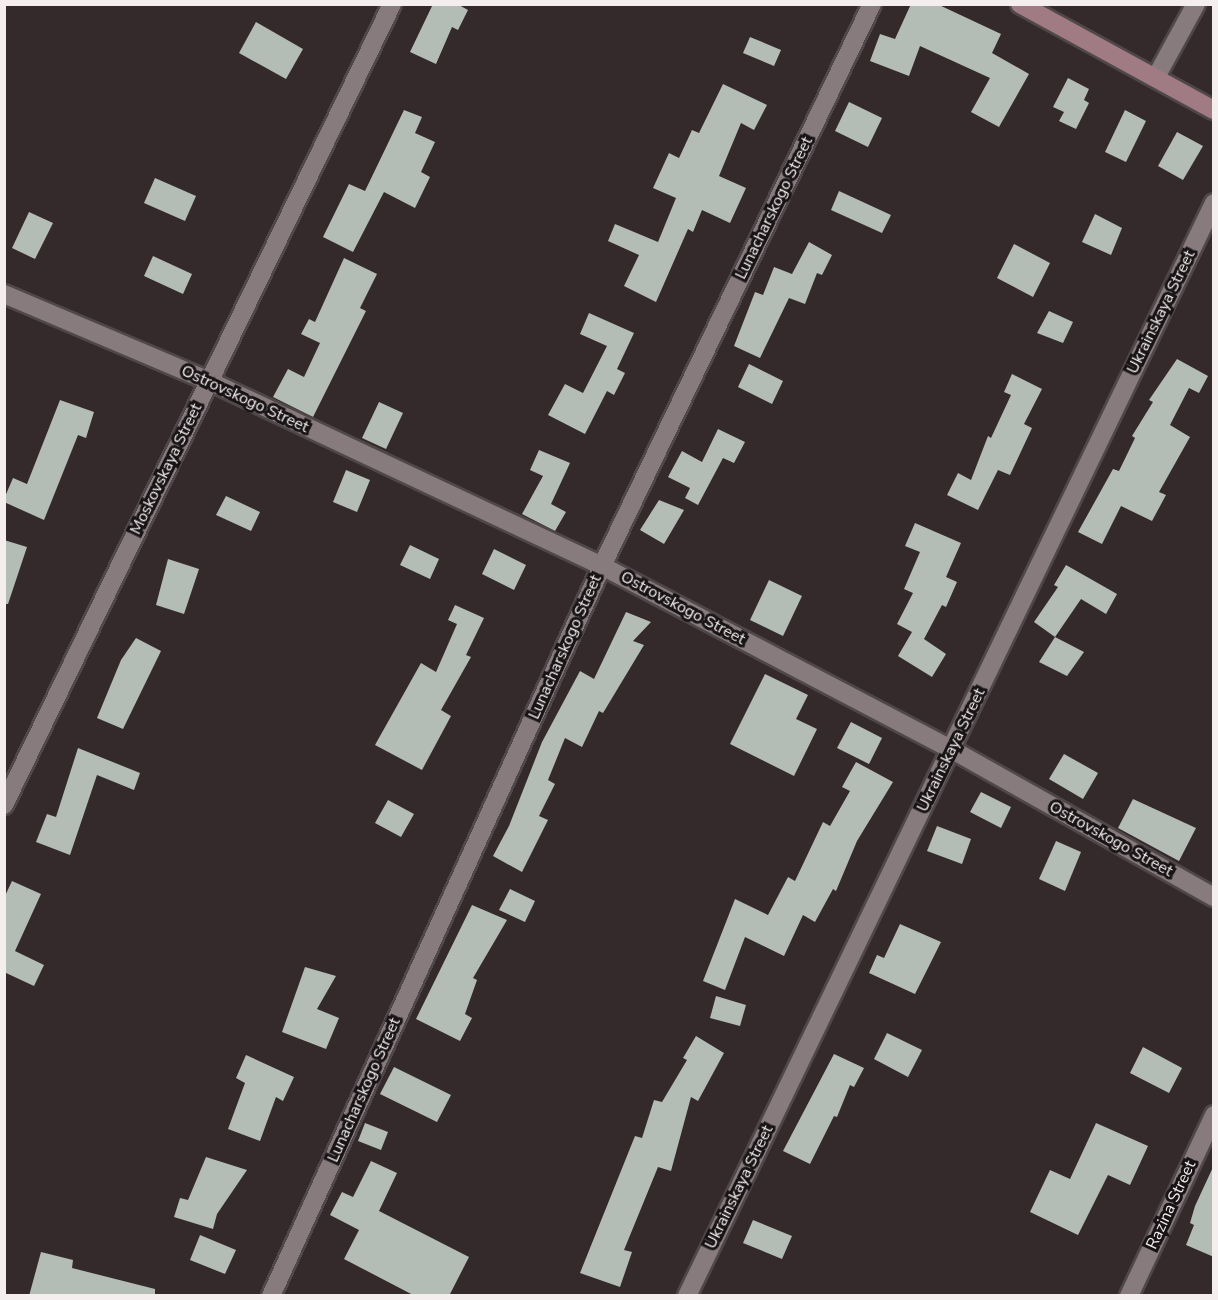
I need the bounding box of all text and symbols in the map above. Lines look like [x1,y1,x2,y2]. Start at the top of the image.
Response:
street label: Lunacharskogo Street [731,134,817,282]
street label: Ukrainskaya Street [1123,247,1199,377]
street label: Ostrovskogo Street [178,361,312,437]
street label: Moskovskaya Street [126,400,206,538]
street label: Ostrovskogo Street [617,567,749,649]
street label: Lunacharskogo Street [524,572,606,722]
street label: Ukrainskaya Street [913,685,989,815]
street label: Ostrovskogo Street [1046,797,1176,881]
street label: Lunacharskogo Street [323,1015,405,1165]
street label: Ukrainskaya Street [701,1122,777,1252]
street label: Razina Street [1142,1158,1200,1252]

